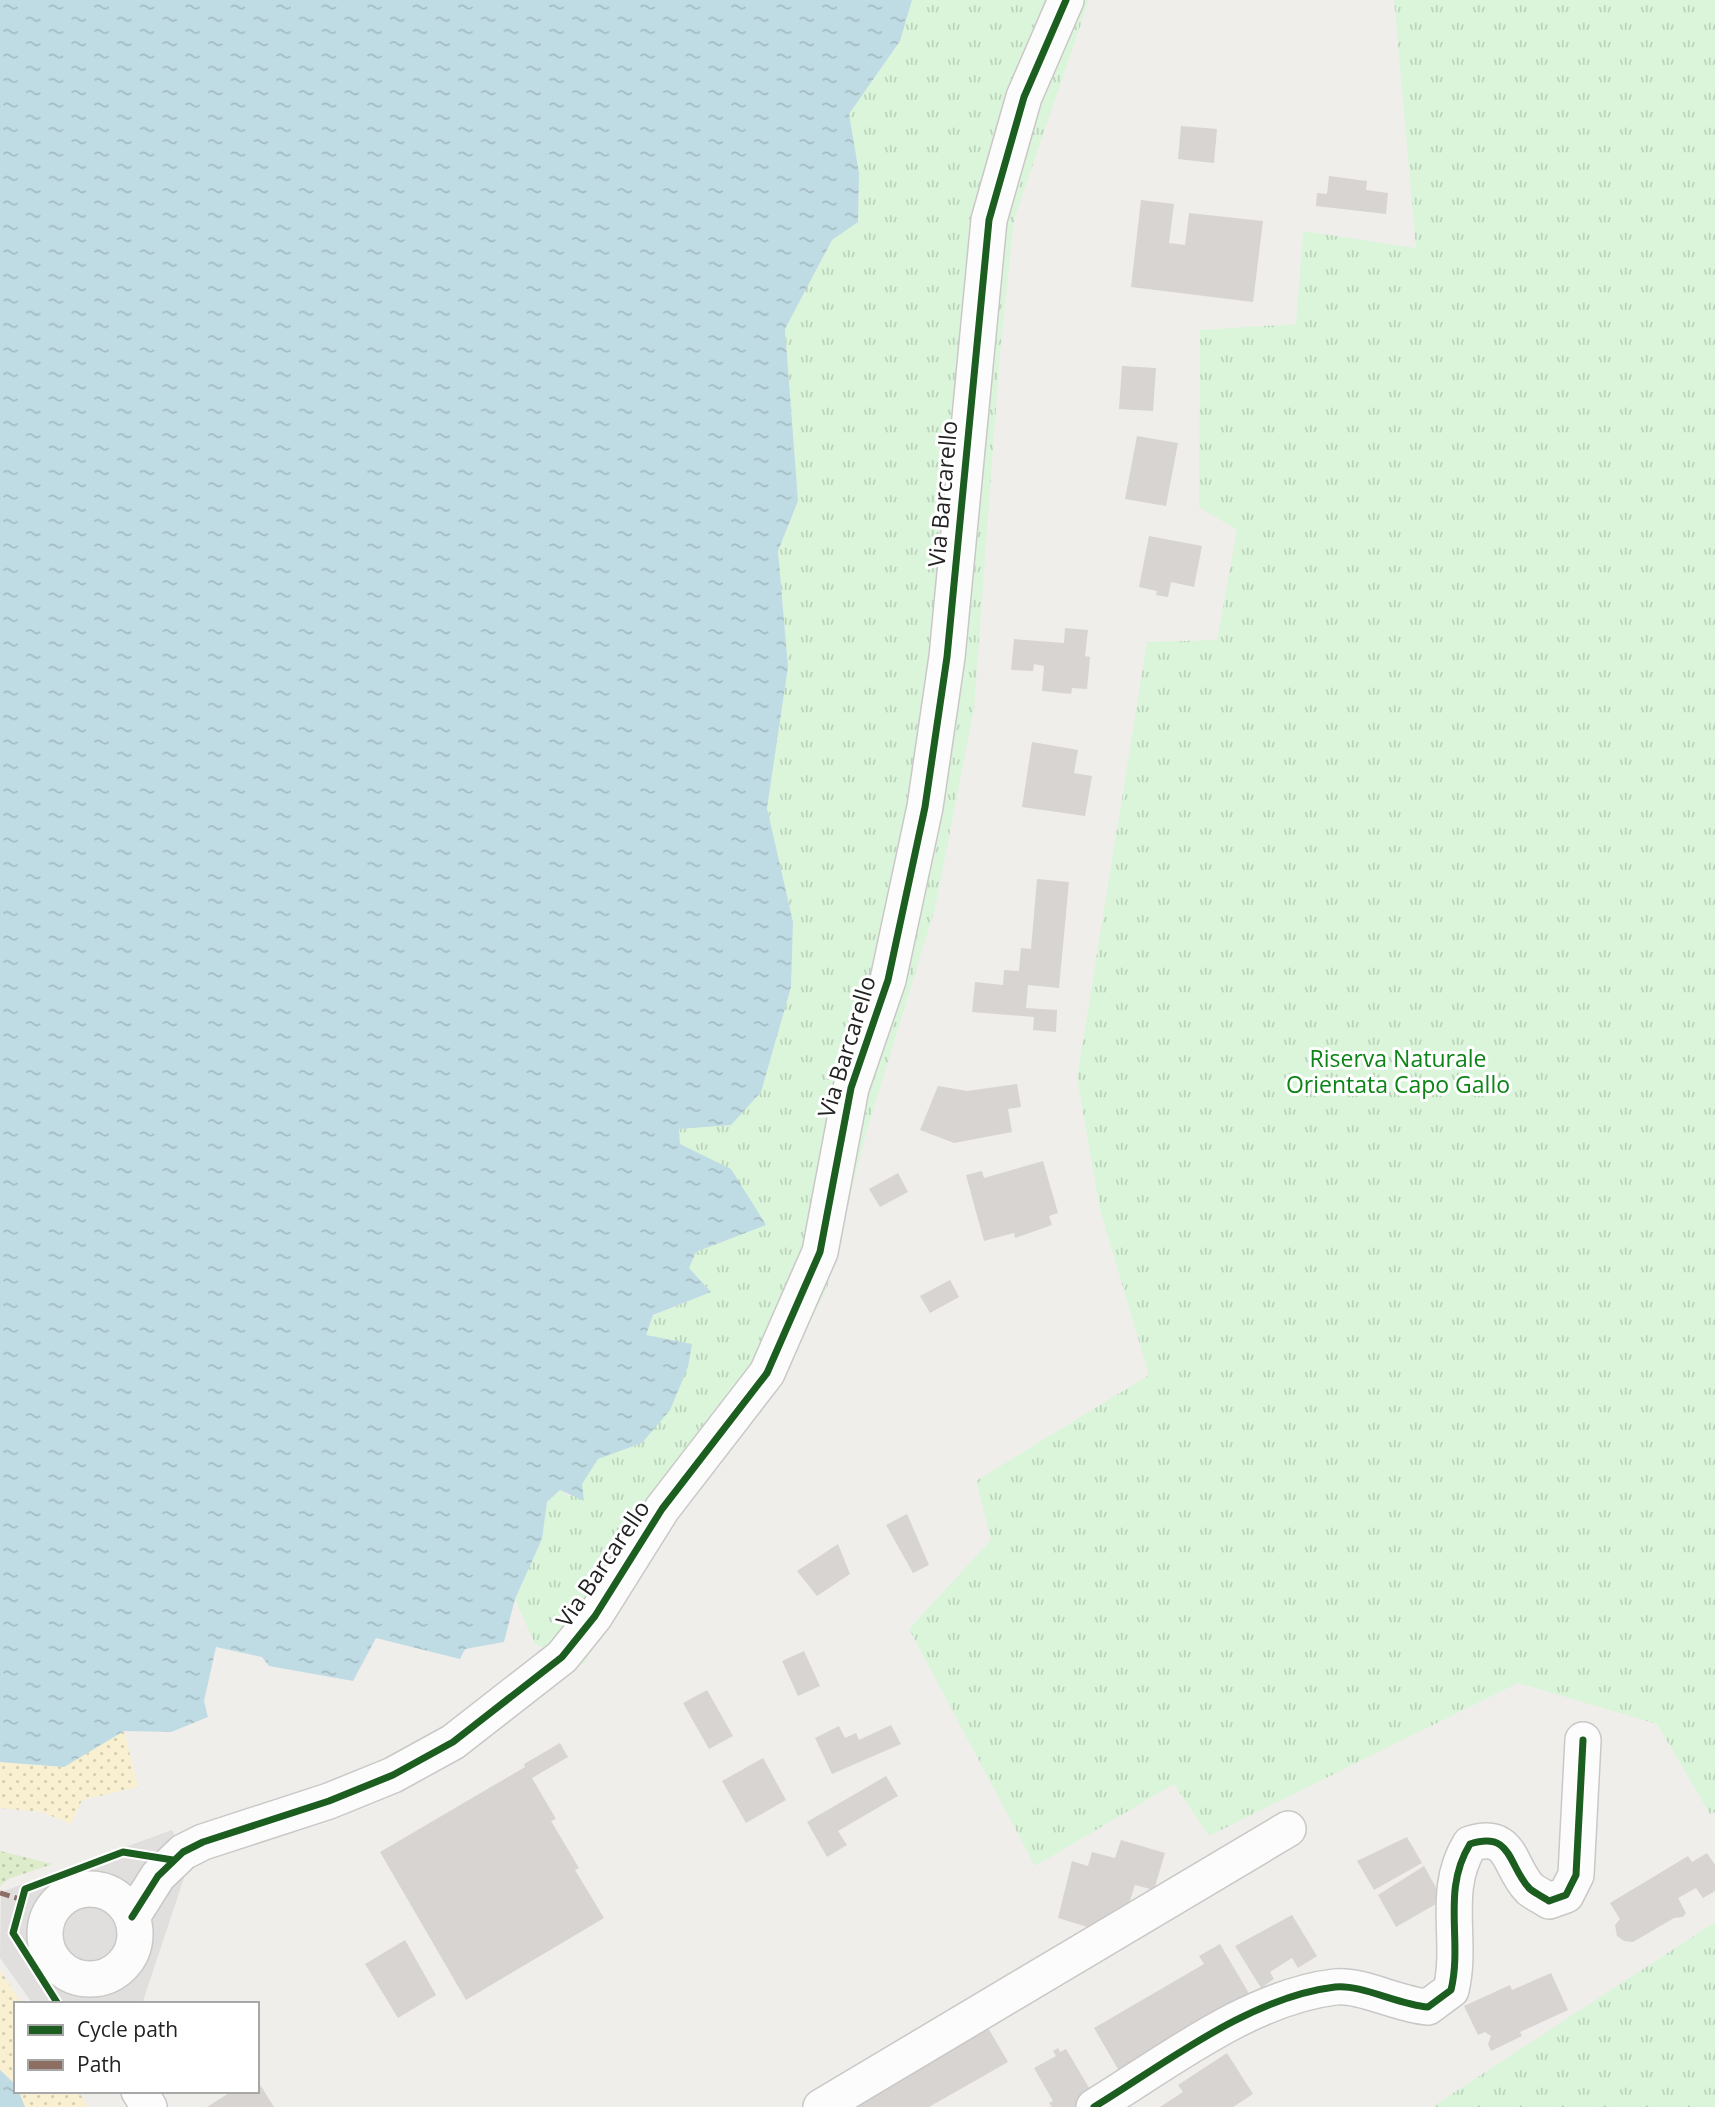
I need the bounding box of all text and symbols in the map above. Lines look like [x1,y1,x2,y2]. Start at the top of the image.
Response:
street label: Via Barcarello [920,419,964,568]
street label: Via Barcarello [809,972,883,1122]
park label: Riserva Naturale Orientata Capo Gallo [1286,1042,1510,1100]
street label: Via Barcarello [548,1494,657,1633]
legend [14,2002,259,2093]
text: Cycle path [77,2015,178,2043]
text: Path [77,2050,122,2078]

